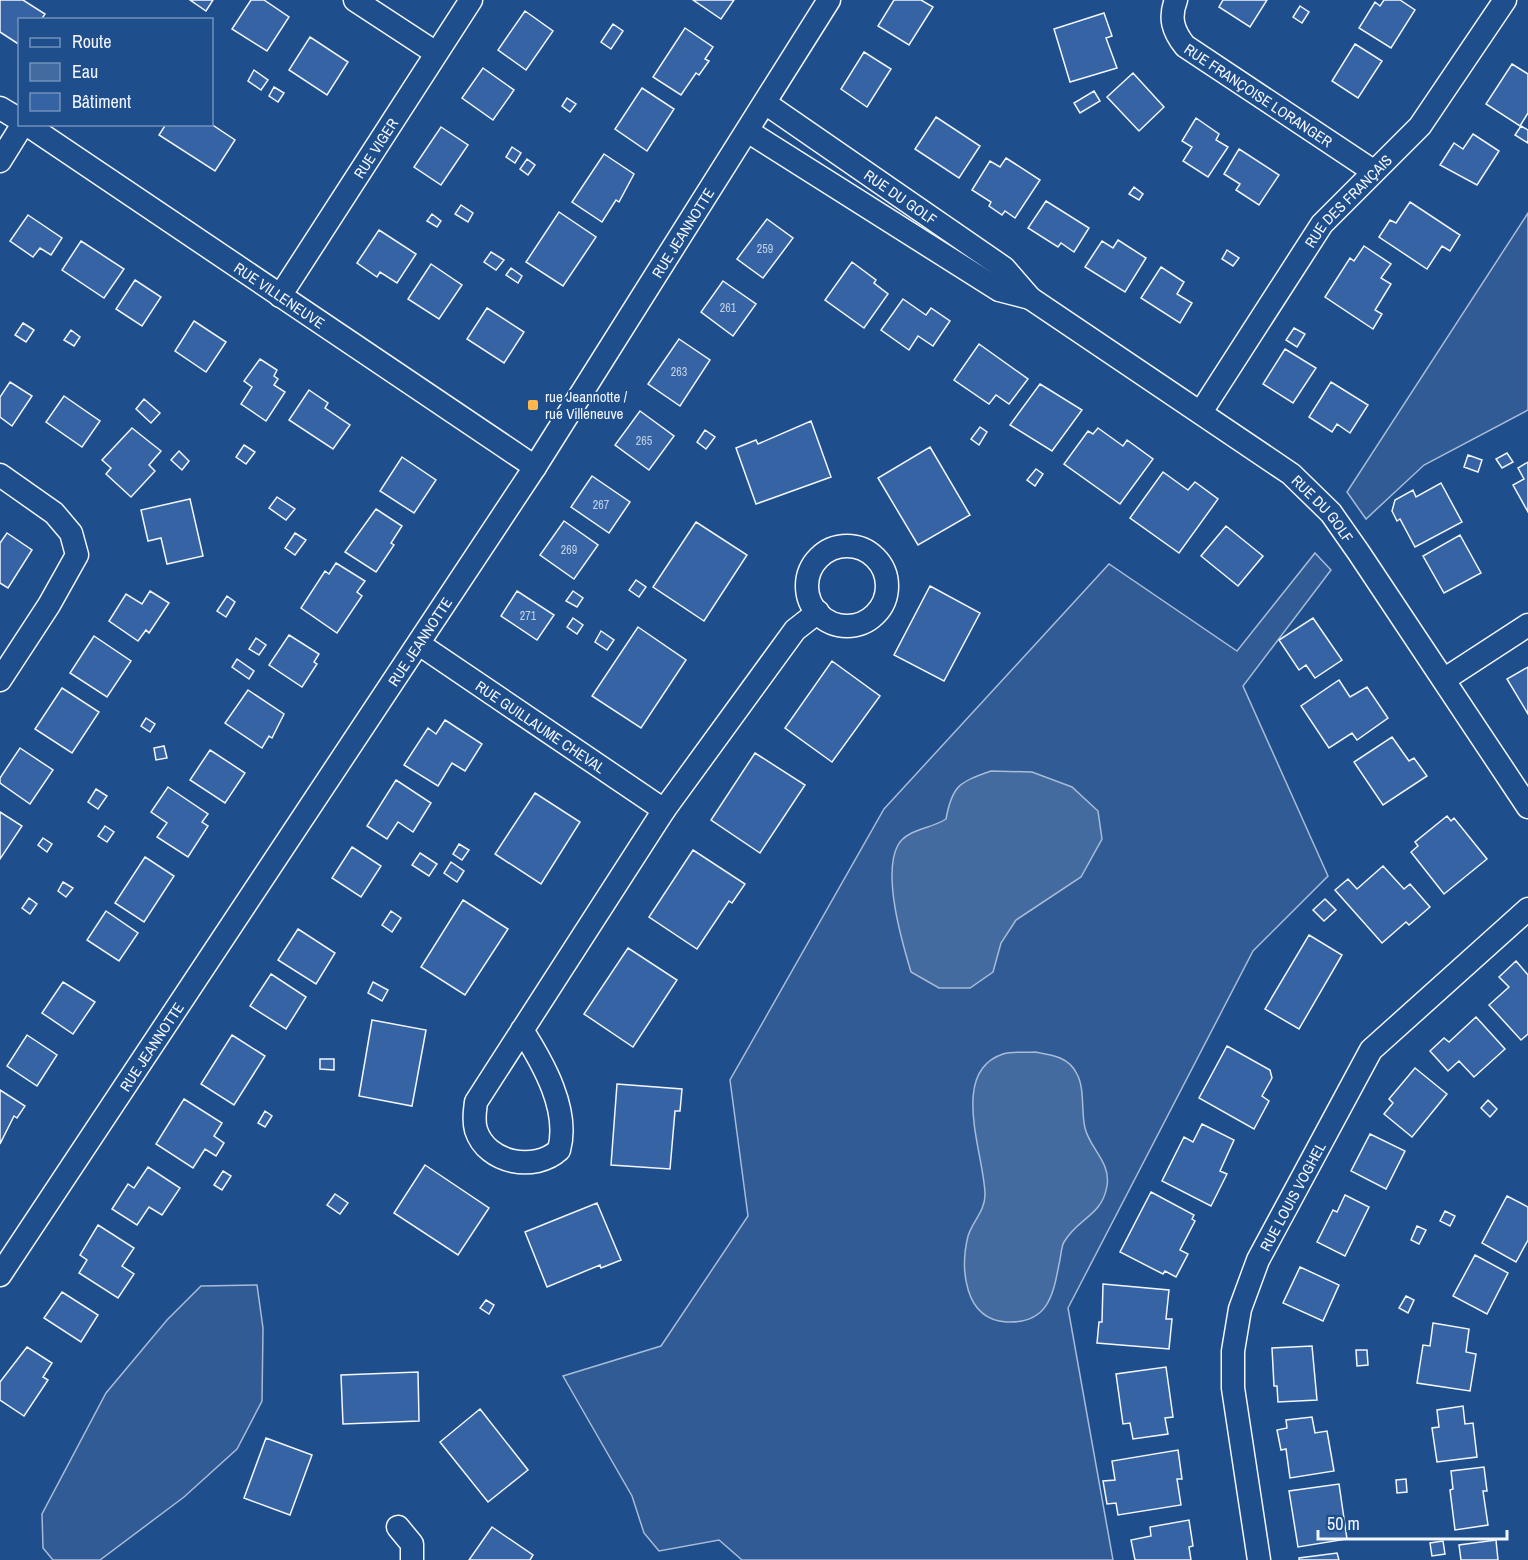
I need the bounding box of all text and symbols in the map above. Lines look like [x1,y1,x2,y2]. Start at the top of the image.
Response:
legend [18,18,213,126]
text: Route [72,29,111,54]
street label: RUE FRANÇOISE LORANGER [1180,38,1337,152]
text: Eau [72,59,98,84]
text: Bâtiment [72,89,131,114]
street label: RUE VIGER [348,114,403,182]
street label: RUE DES FRANÇAIS [1299,150,1396,251]
street label: RUE DU GOLF [860,164,941,229]
street label: RUE JEANNOTTE [646,184,719,282]
house number: 259 [757,241,773,257]
street label: RUE VILLENEUVE [230,257,329,333]
house number: 261 [720,300,737,316]
house number: 263 [671,364,687,380]
place label: rue Jeannotte / rue Villeneuve [545,386,628,424]
marker: rue Jeannotte / rue Villeneuve [526,398,540,412]
house number: 265 [636,433,653,449]
street label: RUE DU GOLF [1287,470,1359,546]
house number: 267 [593,497,610,513]
house number: 269 [561,542,577,558]
street label: RUE JEANNOTTE [382,593,457,690]
house number: 271 [520,608,537,624]
street label: RUE GUILLAUME CHEVAL [472,675,610,778]
street label: RUE JEANNOTTE [114,998,188,1095]
street label: RUE LOUIS VOGHEL [1254,1138,1330,1255]
scale bar [1318,1503,1507,1541]
text: 50 m [1327,1511,1360,1536]

